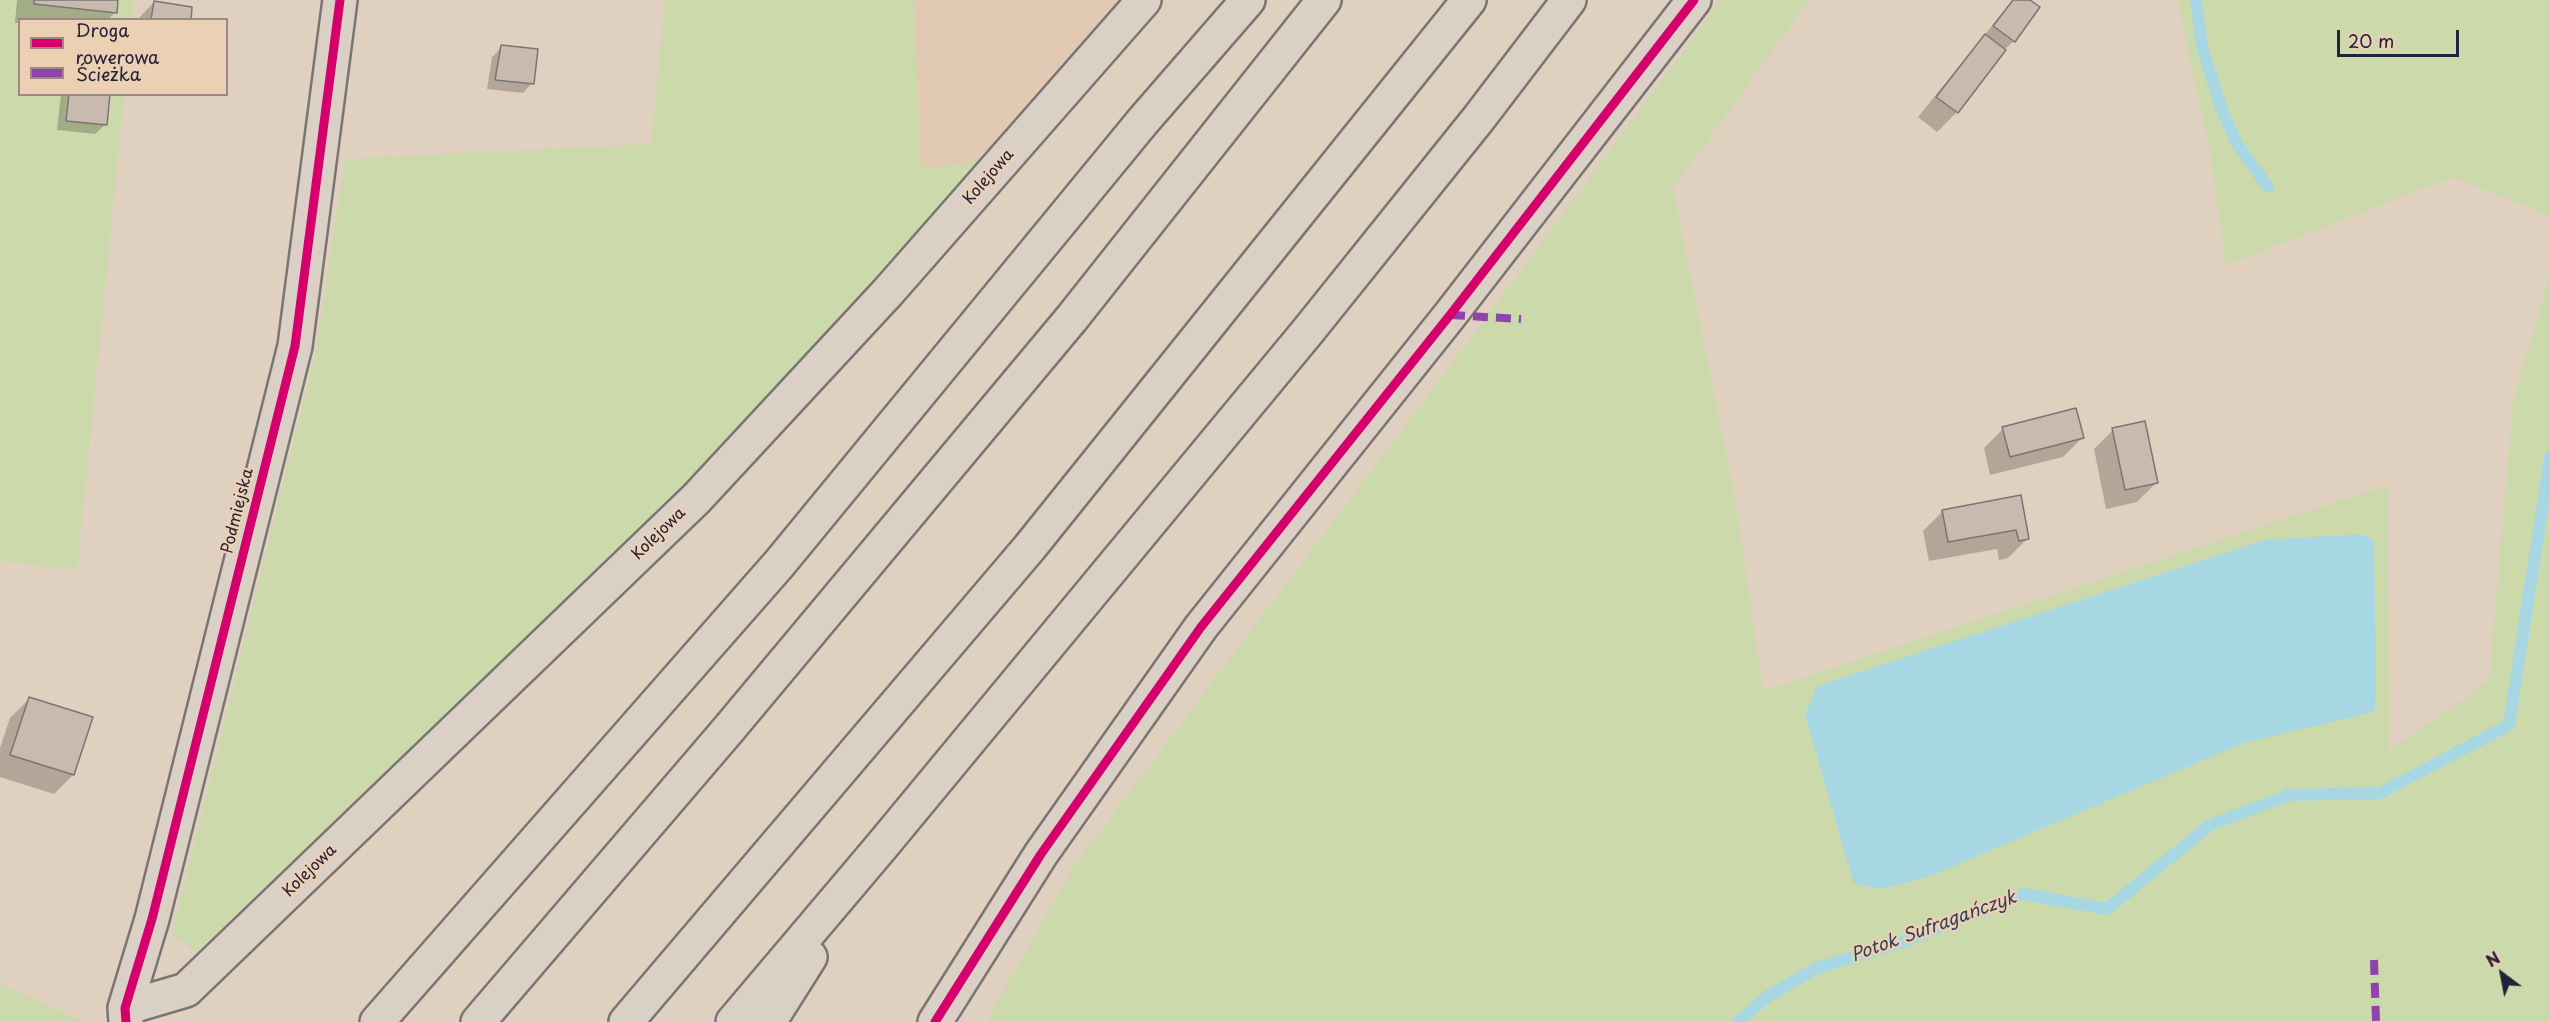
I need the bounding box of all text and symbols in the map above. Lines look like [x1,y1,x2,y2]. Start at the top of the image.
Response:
text: Droga rowerowa [76,16,159,70]
legend [18,18,228,96]
scale bar [2340,18,2462,56]
text: 20 m [2348,27,2394,54]
text: Ścieżka [76,60,141,87]
street label: Kolejowa [960,145,1018,209]
street label: Podmiejska [218,466,258,556]
street label: Kolejowa [628,504,690,564]
street label: Kolejowa [279,841,341,901]
water label: Potok Sufragańczyk [1848,887,2020,967]
north arrow [2472,944,2532,1004]
text: N [2481,945,2504,972]

